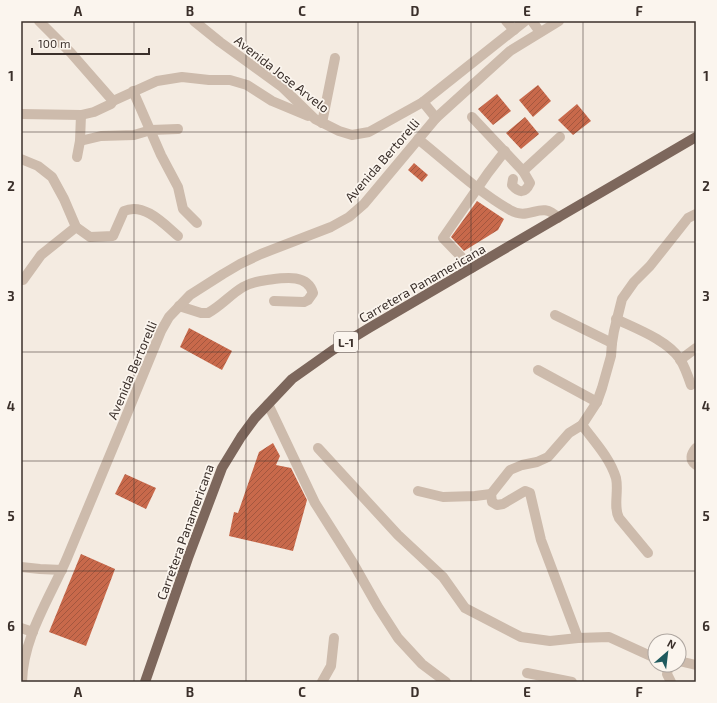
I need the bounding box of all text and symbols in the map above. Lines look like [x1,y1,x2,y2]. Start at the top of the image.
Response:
text: A [74,3,83,19]
text: B [186,3,194,19]
text: C [298,3,306,19]
text: D [411,3,420,19]
text: E [523,3,531,19]
text: F [635,3,643,19]
scale bar [32,30,149,56]
street label: Avenida Jose Arvelo [231,32,333,116]
text: 100 m [38,36,70,50]
text: 1 [8,68,14,84]
text: 1 [703,68,709,84]
street label: Avenida Bertorelli [341,115,423,205]
text: 2 [7,178,15,194]
text: 2 [702,178,710,194]
street label: Carretera Panamericana [356,240,488,326]
text: 3 [7,288,15,304]
text: 3 [702,288,710,304]
street label: Avenida Bertorelli [104,318,160,422]
road number: L-1 [334,332,358,352]
text: 4 [7,398,15,414]
text: 4 [702,398,710,414]
street label: Carretera Panamericana [153,462,217,602]
text: 5 [7,508,15,524]
text: 5 [702,508,710,524]
text: 6 [7,618,15,634]
text: 6 [702,618,710,634]
north arrow [647,633,687,673]
text: N [665,636,679,651]
text: A [74,684,83,700]
text: B [186,684,194,700]
text: C [298,684,306,700]
text: D [411,684,420,700]
text: E [523,684,531,700]
text: F [635,684,643,700]

